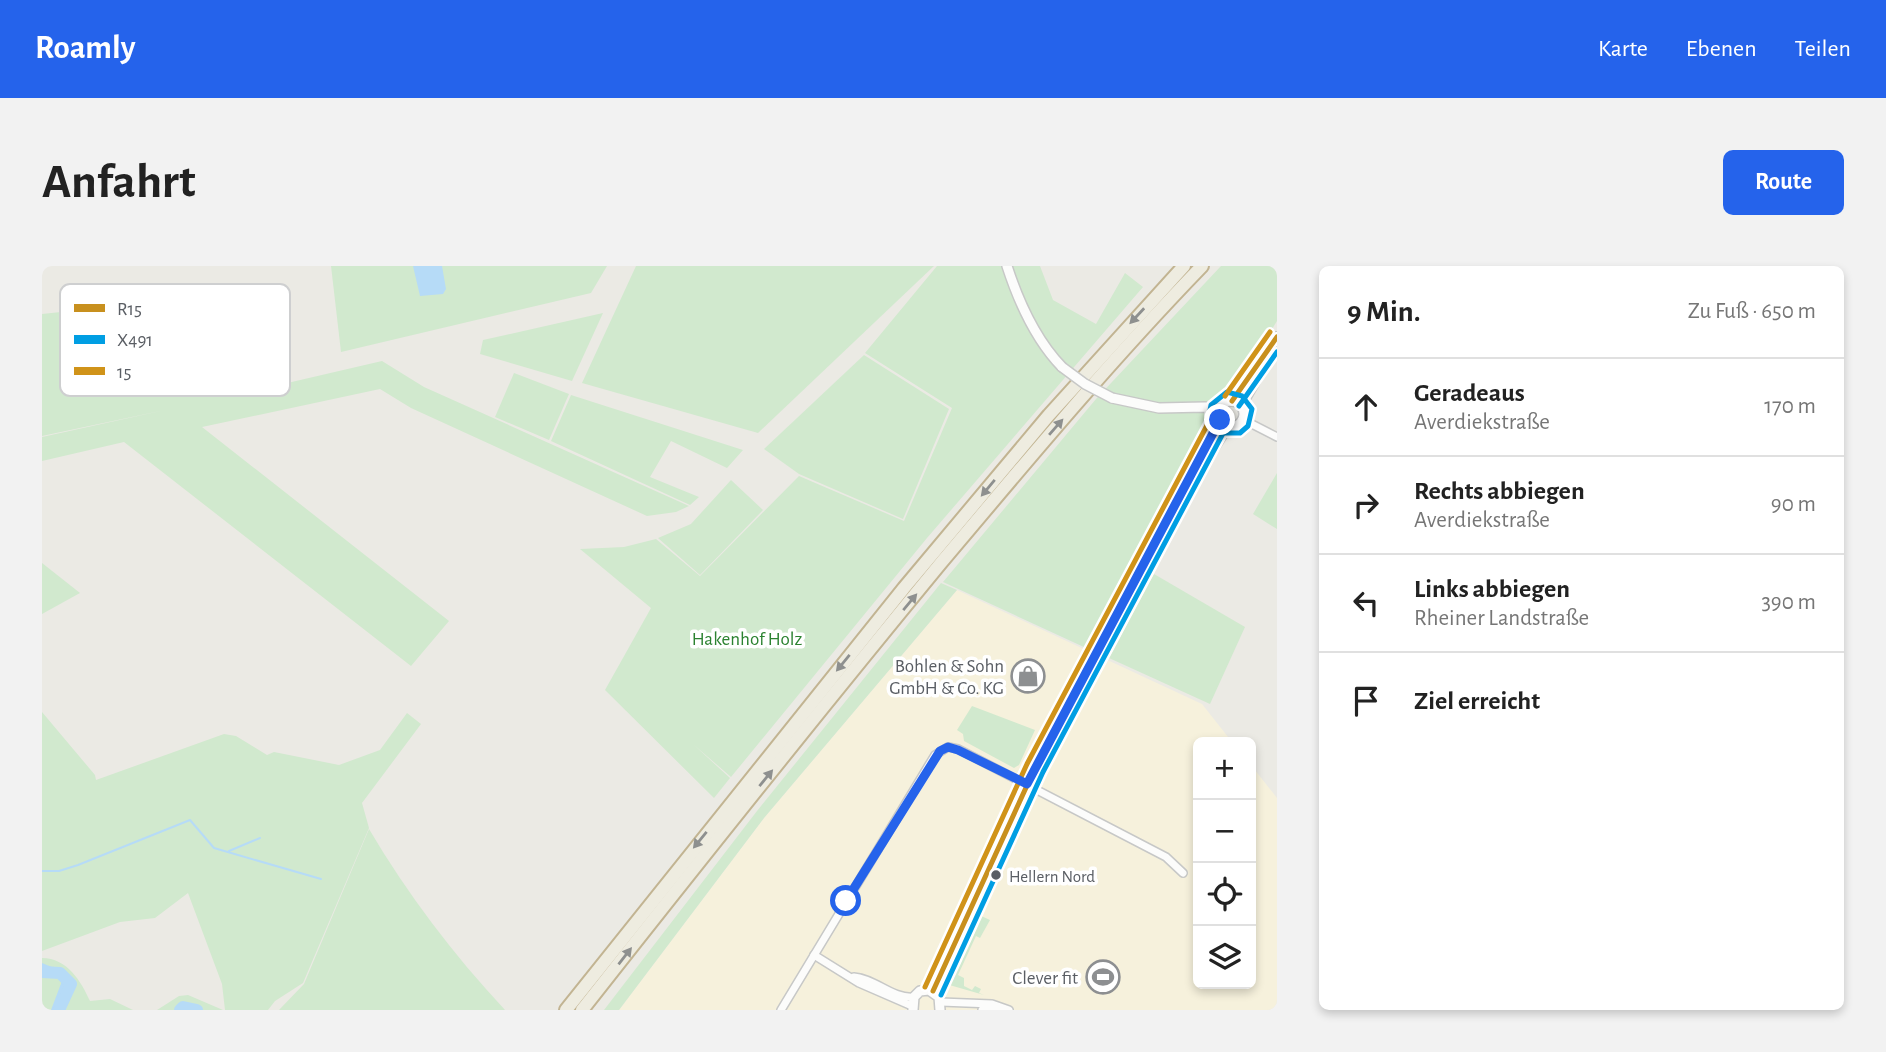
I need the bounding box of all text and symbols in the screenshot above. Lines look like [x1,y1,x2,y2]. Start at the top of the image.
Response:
text: Roamly [35,32,135,65]
text: Karte [1598,37,1648,61]
text: Ebenen [1686,37,1757,61]
text: Teilen [1795,37,1851,61]
button: Route [1723,150,1844,215]
text: Anfahrt [42,158,196,207]
legend [60,284,290,396]
text: 9 Min. [1347,297,1421,327]
text: R15 [117,300,142,319]
text: Zu Fuß · 650 m [1688,300,1816,323]
one-way arrow [1130,307,1146,324]
text: X491 [117,331,153,350]
text: 15 [117,363,132,382]
text: Geradeaus [1414,380,1525,406]
icon: ahead [1347,388,1385,426]
text: 170 m [1764,395,1816,418]
route end [1204,404,1235,435]
text: Averdiekstraße [1414,411,1550,434]
one-way arrow [1048,419,1063,436]
text: Rechts abbiegen [1414,478,1585,504]
one-way arrow [981,479,996,496]
icon: right [1347,486,1385,524]
text: 90 m [1771,493,1816,516]
text: Averdiekstraße [1414,509,1550,532]
text: Links abbiegen [1414,576,1570,602]
icon: left [1347,584,1385,622]
text: 390 m [1761,591,1816,614]
one-way arrow [902,593,917,611]
text: Rheiner Landstraße [1414,607,1589,630]
park label: Hakenhof Holz [692,630,802,649]
one-way arrow [836,654,851,671]
place label: Bohlen & Sohn GmbH & Co. KG [889,657,1004,698]
shop icon: Bohlen & Sohn GmbH & Co. KG [1009,657,1047,695]
icon: arrive [1347,682,1385,720]
text: Ziel erreicht [1414,688,1540,714]
map controls [1193,737,1256,989]
button: + [1193,737,1256,800]
one-way arrow [758,770,773,787]
button: − [1193,800,1256,863]
one-way arrow [693,831,708,848]
button: locate [1193,863,1256,926]
marker: Hellern Nord [989,868,1003,882]
place label: Hellern Nord [1009,868,1095,885]
route start [830,885,861,916]
button: layers [1193,926,1256,989]
one-way arrow [617,948,632,966]
sports icon: Clever fit [1084,958,1122,996]
place label: Clever fit [1012,969,1078,988]

